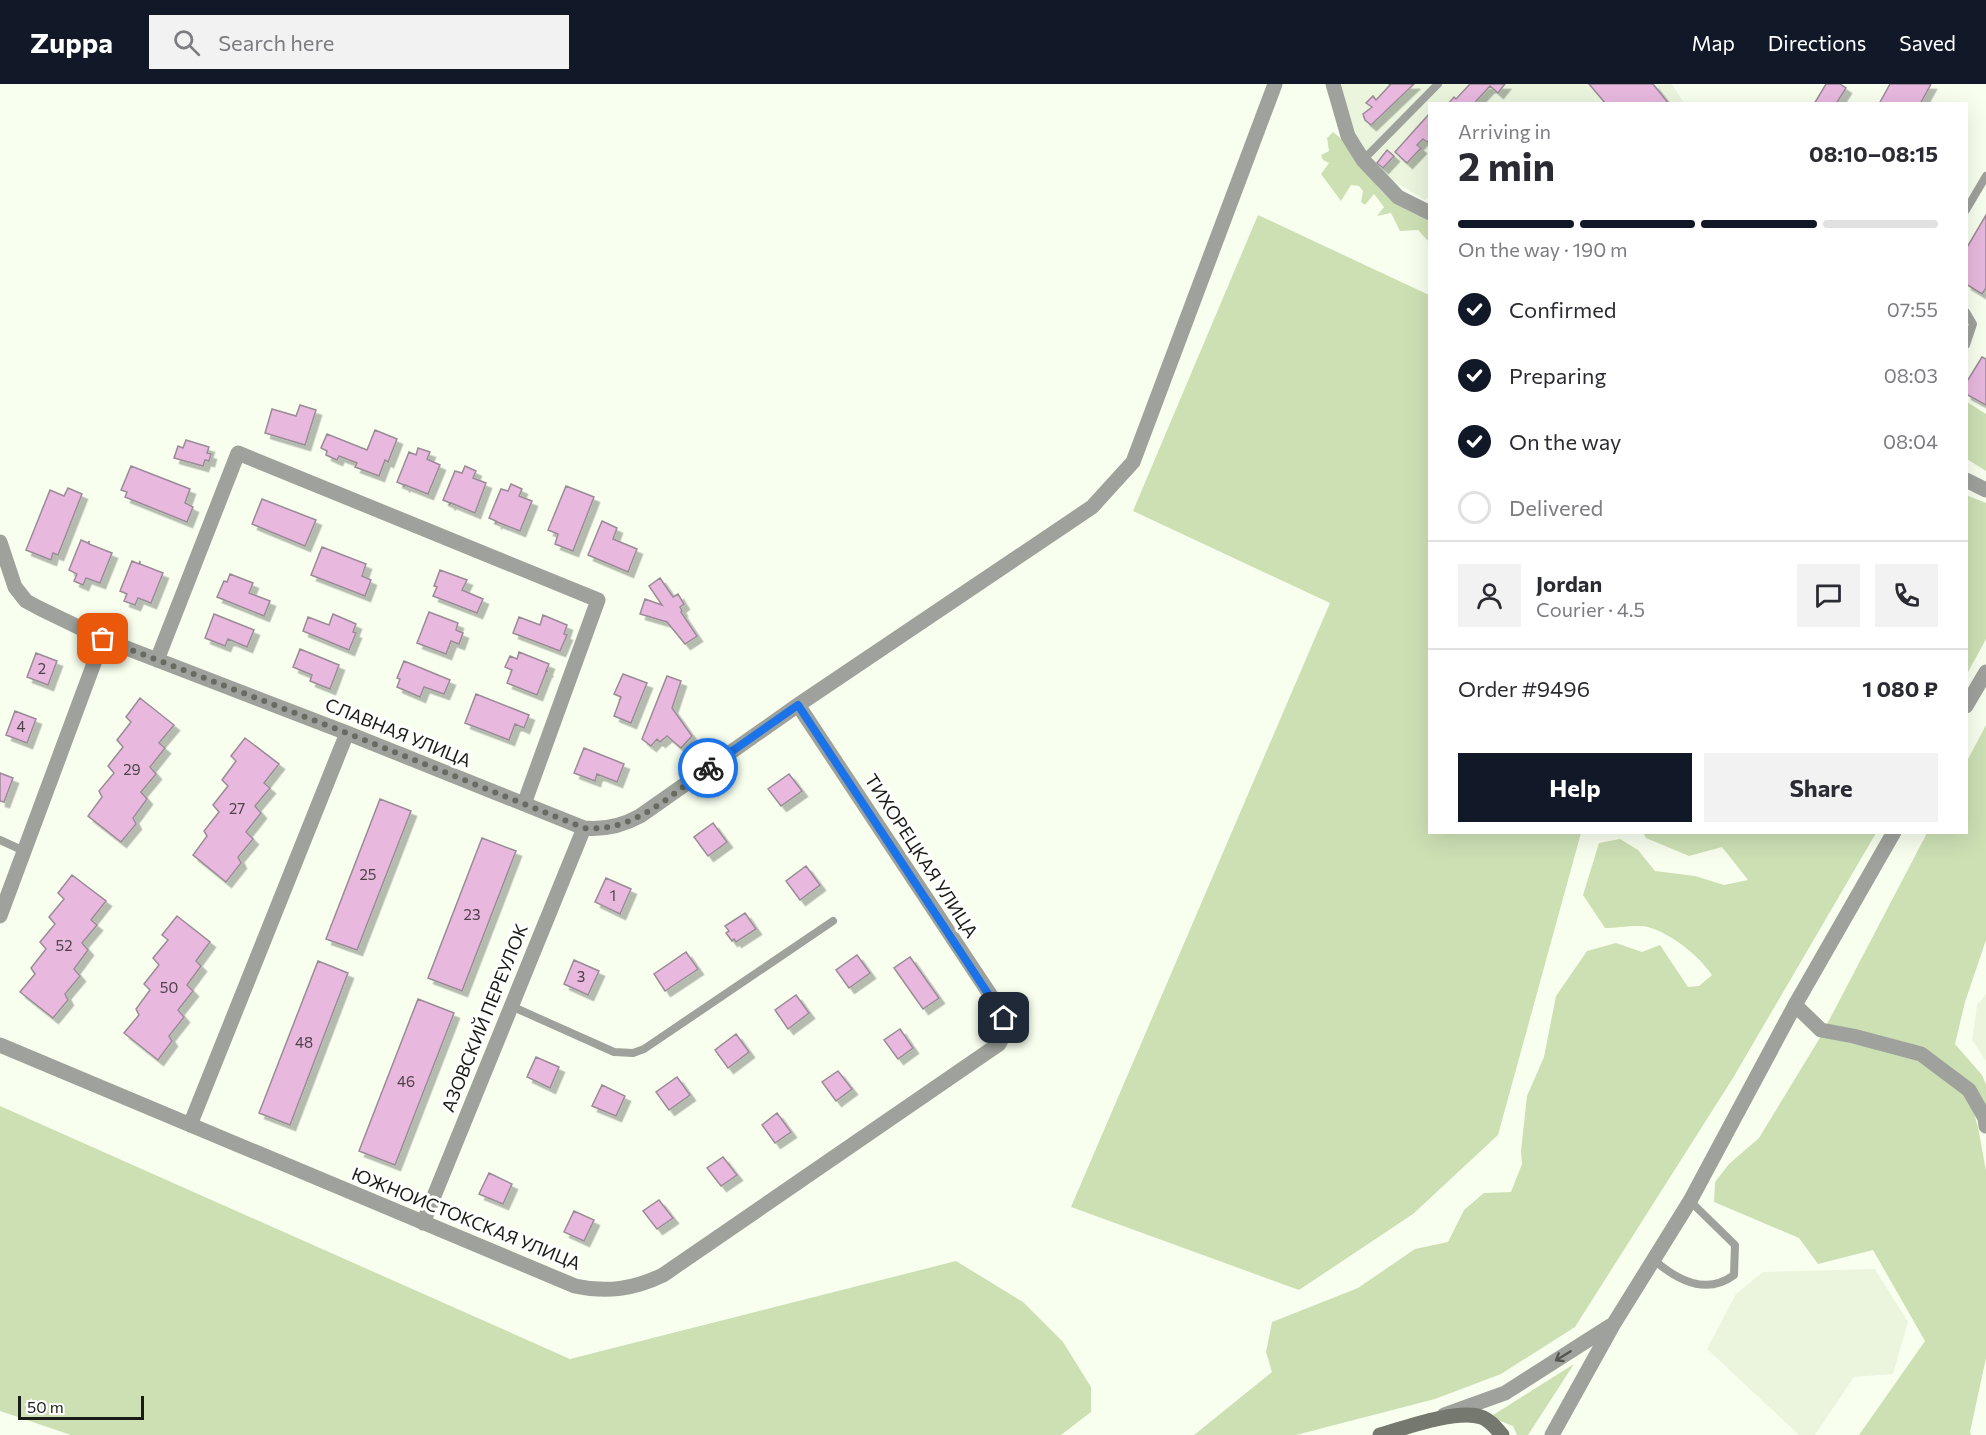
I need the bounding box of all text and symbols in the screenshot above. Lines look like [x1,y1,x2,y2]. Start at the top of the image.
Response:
search box [149,15,569,69]
text: Zuppa [30,25,113,59]
icon: search [170,26,203,59]
text: Search here [218,29,334,56]
text: Map [1692,30,1735,55]
text: Directions [1768,30,1866,55]
text: Saved [1899,30,1956,55]
text: Arriving in [1458,119,1551,143]
text: 08:10–08:15 [1809,140,1938,167]
text: 2 min [1458,141,1555,189]
text: On the way · 190 m [1458,237,1627,261]
icon: check [1458,293,1491,326]
text: Confirmed [1509,296,1616,323]
text: 07:55 [1887,297,1938,321]
icon: check [1458,359,1491,392]
text: Preparing [1509,362,1606,389]
text: 08:03 [1884,363,1938,387]
icon: check [1458,425,1491,458]
text: On the way [1509,428,1621,455]
text: 08:04 [1883,429,1938,453]
text: Delivered [1509,494,1603,521]
button: person [1458,564,1521,627]
button: chat [1797,564,1860,627]
button: phone [1875,564,1938,627]
text: Jordan [1536,570,1602,597]
text: Courier · 4.5 [1536,597,1645,621]
pin [77,613,128,664]
icon: bag [86,622,119,655]
house number: 2 [38,659,46,677]
text: Order #9496 [1458,675,1590,702]
text: 1 080 ₽ [1862,675,1938,702]
street label: СЛАВНАЯ УЛИЦА [322,693,474,771]
house number: 4 [17,717,26,735]
courier [678,738,738,798]
icon: bike [692,752,725,785]
button: Help [1458,753,1692,822]
button: Share [1704,753,1938,822]
house number: 29 [123,760,141,778]
street label: ТИХОРЕЦКАЯ УЛИЦА [861,769,983,942]
house number: 27 [229,799,245,817]
house number: 25 [360,865,376,883]
house number: 1 [610,886,616,904]
house number: 23 [464,905,480,923]
street label: АЗОВСКИЙ ПЕРЕУЛОК [436,920,532,1115]
house number: 52 [56,936,72,954]
house number: 3 [577,967,585,985]
house number: 50 [160,978,178,996]
pin [978,992,1029,1043]
icon: home [987,1001,1020,1034]
house number: 48 [295,1033,313,1051]
house number: 46 [397,1072,415,1090]
street label: ЮЖНОИСТОКСКАЯ УЛИЦА [349,1162,584,1274]
one-way arrow [1555,1350,1572,1363]
scale bar [18,1393,144,1420]
text: 50 m [27,1397,64,1416]

